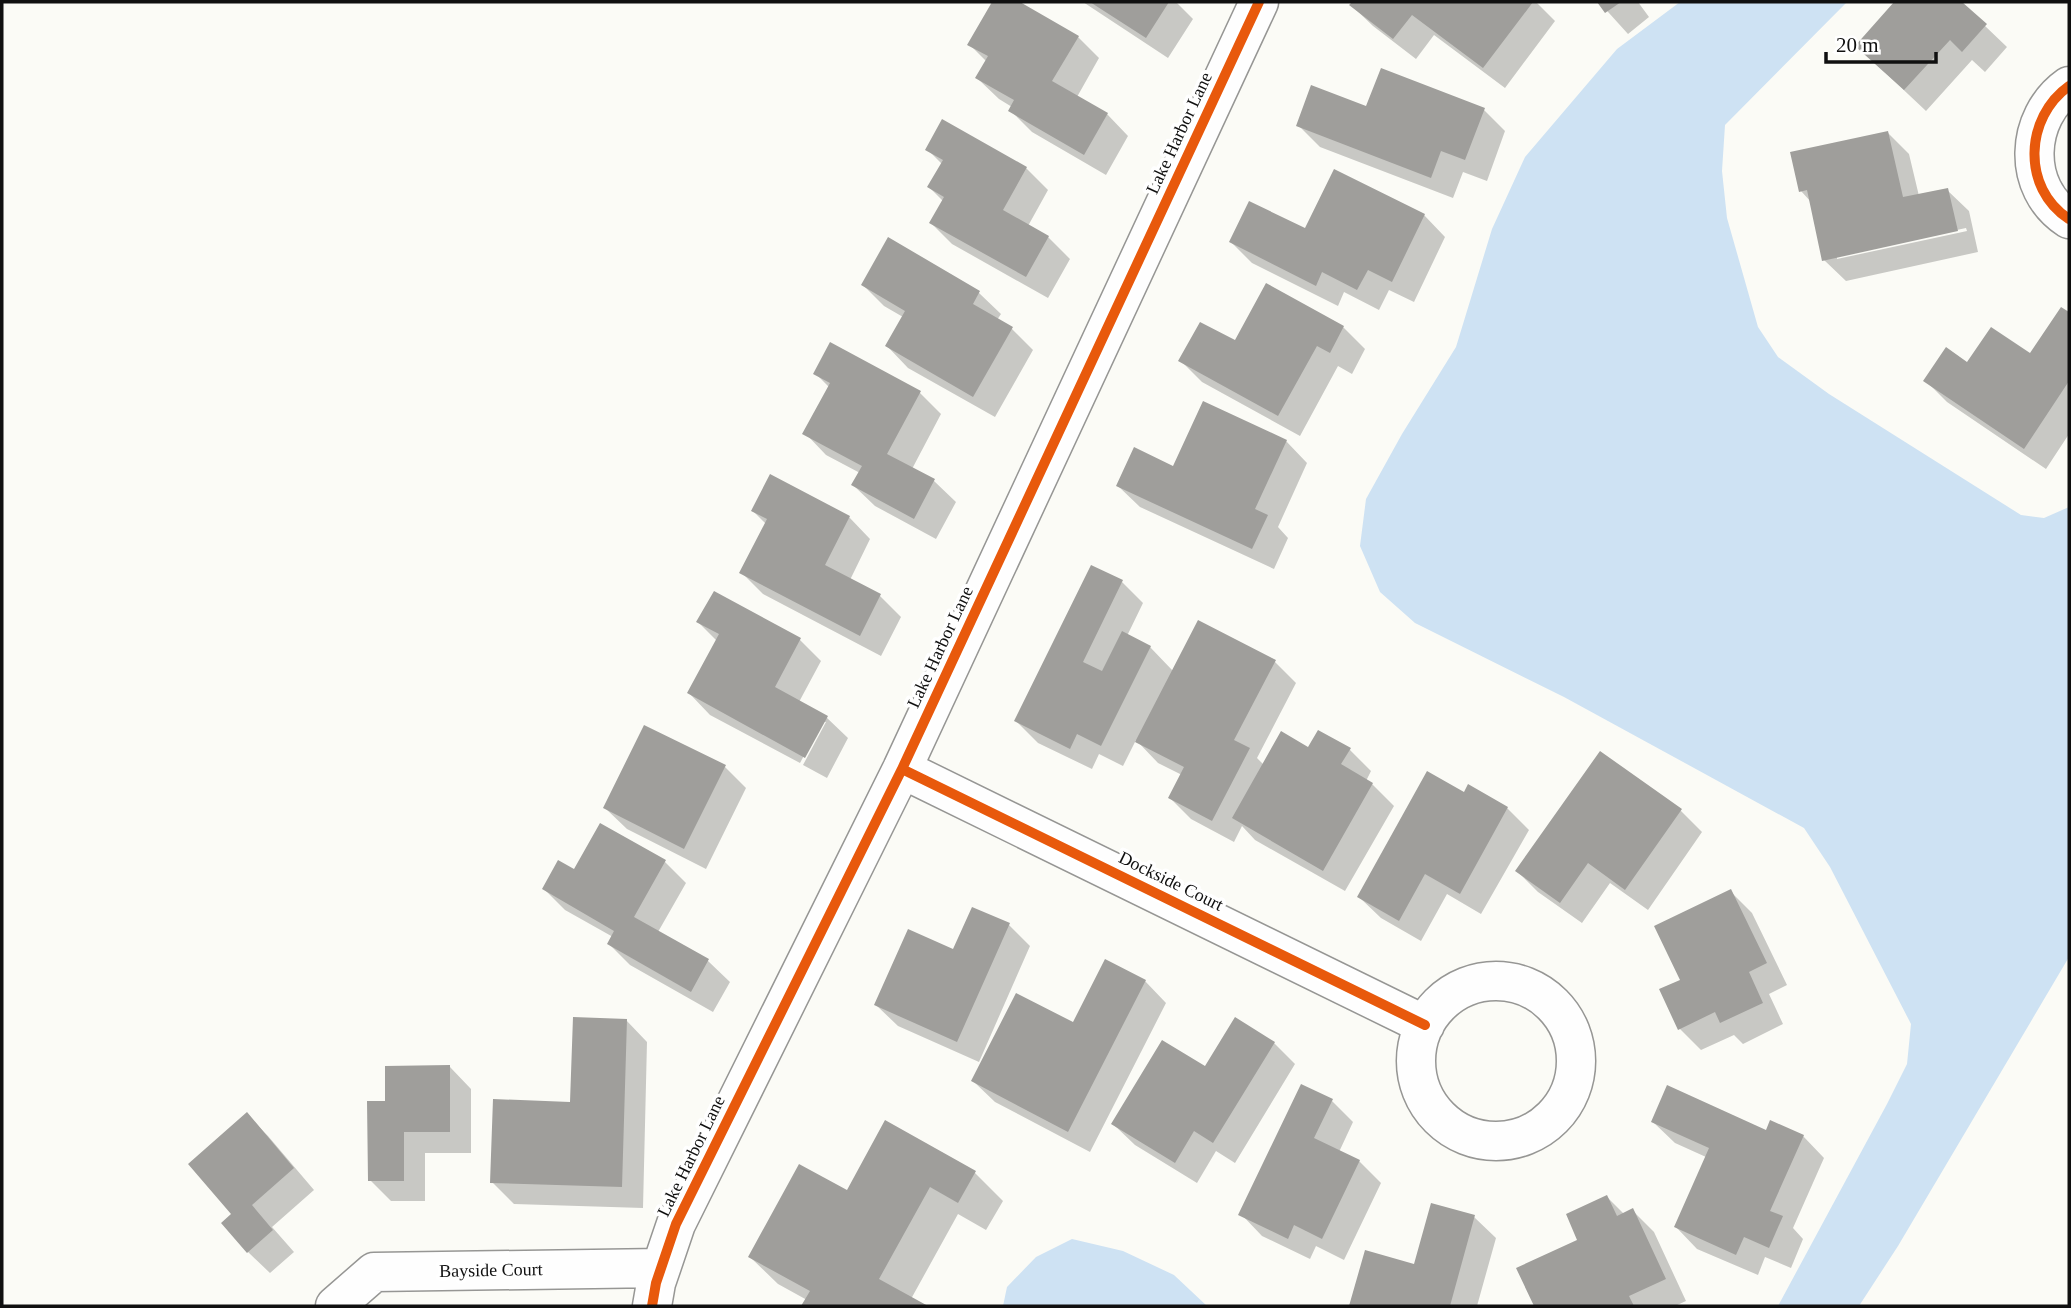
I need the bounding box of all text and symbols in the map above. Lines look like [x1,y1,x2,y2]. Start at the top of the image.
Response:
scale bar [1826,21,1936,65]
text: 20 m [1836,33,1879,57]
street label: Lake Harbor Lane [1142,69,1216,197]
street label: Lake Harbor Lane [903,583,977,711]
street label: Dockside Court [1116,847,1226,915]
street label: Lake Harbor Lane [653,1092,729,1220]
street label: Bayside Court [439,1259,543,1281]

